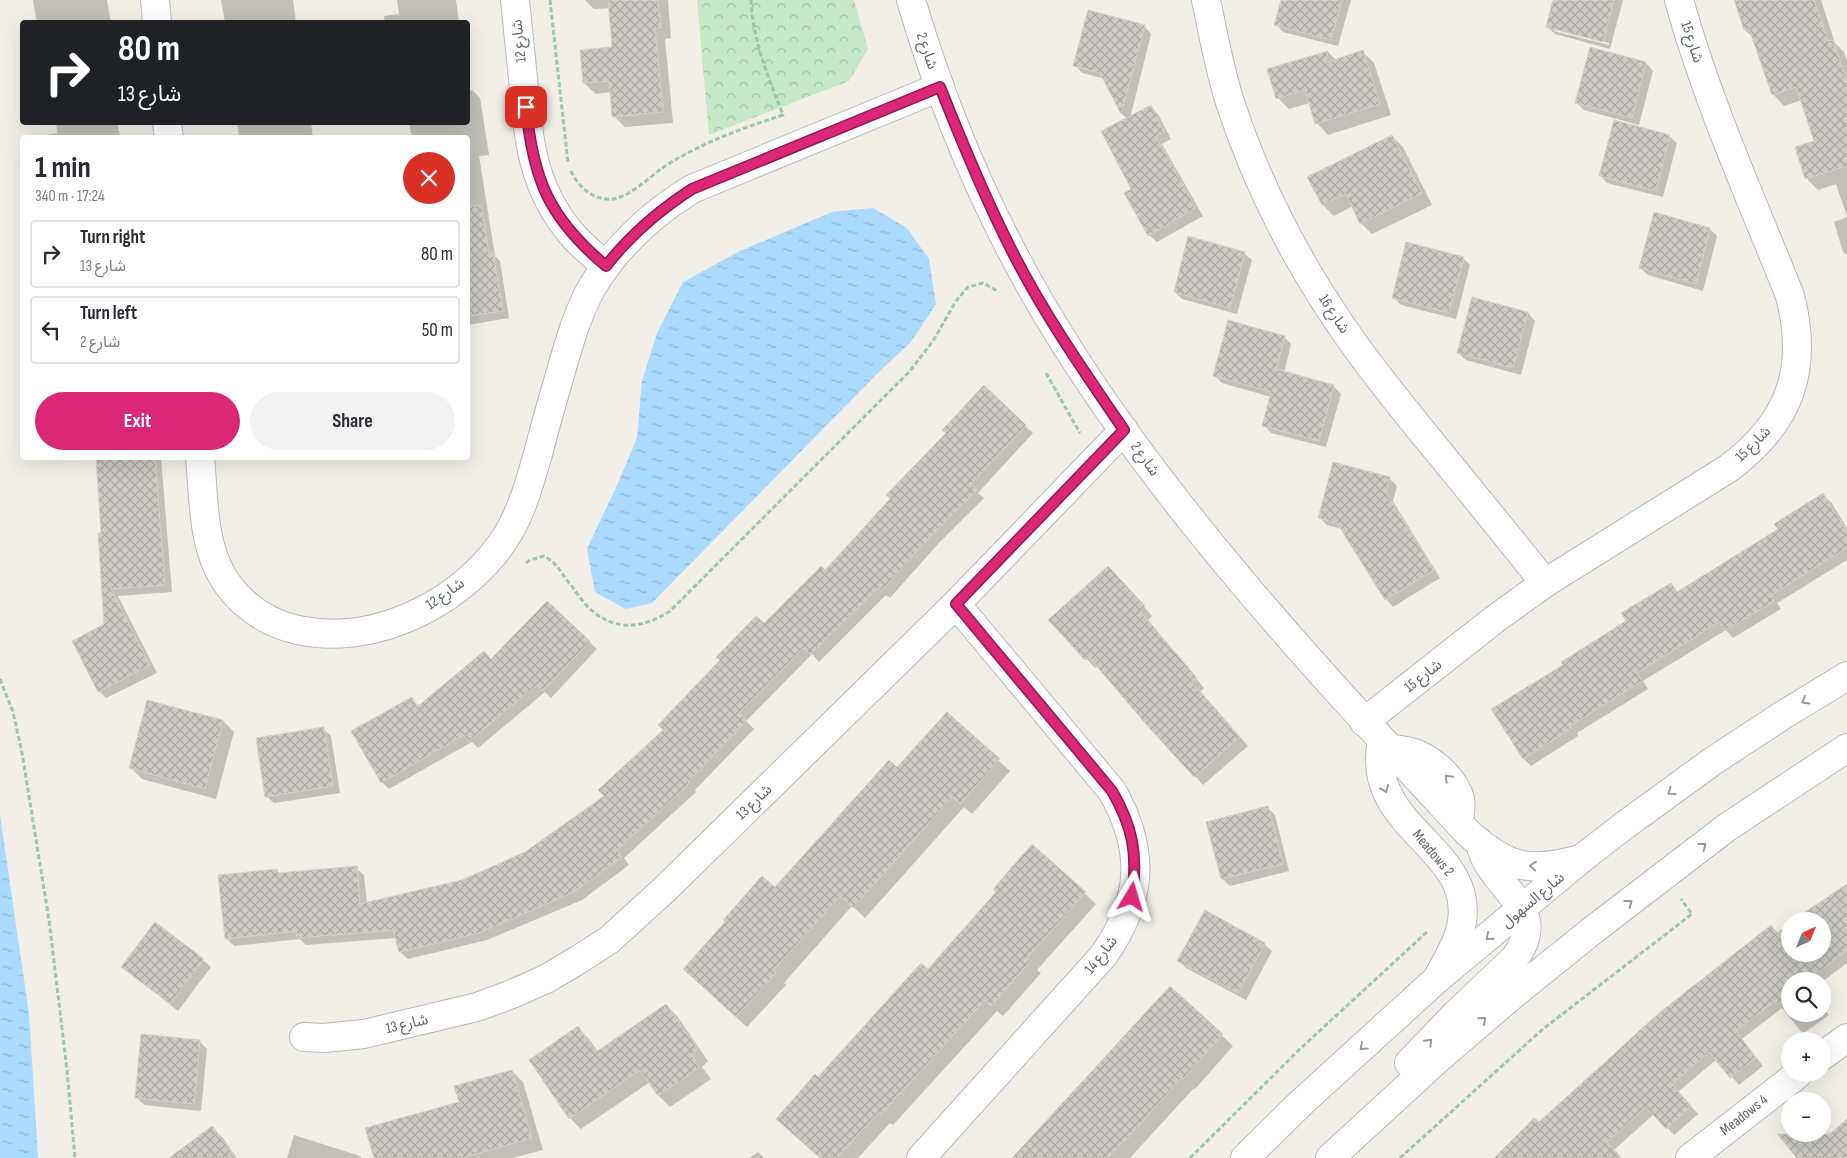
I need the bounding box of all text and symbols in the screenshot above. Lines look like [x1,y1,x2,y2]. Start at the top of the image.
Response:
street label: شارع 12 [507,18,533,63]
street label: شارع 15 [1674,19,1708,66]
text: 80 m [118,28,180,71]
street label: شارع 2 [910,30,942,73]
icon: right [35,40,100,105]
text: شارع 13 [118,81,181,108]
pin [505,86,547,128]
icon: arrive [512,93,540,121]
text: 1 min [35,150,91,186]
button: close [403,152,455,204]
text: 340 m · 17:24 [35,187,105,206]
text: Turn right [80,226,145,249]
icon: right [37,240,65,268]
text: 80 m [421,243,453,266]
text: شارع 13 [80,257,126,276]
street label: شارع 16 [1313,291,1354,339]
text: Turn left [80,302,137,325]
icon: left [37,316,65,344]
text: 50 m [422,319,453,342]
text: شارع 2 [80,333,120,352]
button: Exit [35,392,240,450]
button: Share [250,392,455,450]
street label: شارع 15 [1731,422,1776,467]
street label: شارع 2 [1125,438,1164,481]
street label: شارع 12 [422,574,469,616]
street label: شارع 15 [1400,655,1447,698]
one-way arrow [1802,695,1811,704]
one-way arrow [1445,775,1454,784]
street label: شارع 13 [732,780,778,825]
one-way arrow [1379,784,1389,793]
one-way arrow [1667,786,1676,795]
street label: Meadows 2 [1408,826,1458,880]
one-way arrow [1697,843,1706,851]
one-way arrow [1529,861,1537,872]
street label: شارع السهول [1497,868,1570,934]
position arrow [1105,870,1157,922]
one-way arrow [1623,900,1632,908]
north arrow [1781,912,1831,962]
map controls [1781,912,1831,1142]
one-way arrow [1486,931,1495,939]
street label: شارع 14 [1080,932,1123,979]
button: search [1781,972,1831,1022]
street label: شارع 13 [384,1010,431,1040]
one-way arrow [1478,1017,1487,1026]
button: + [1781,1032,1831,1082]
one-way arrow [1423,1039,1432,1048]
one-way arrow [1359,1041,1368,1050]
street label: Meadows 4 [1716,1090,1772,1140]
button: − [1781,1092,1831,1142]

